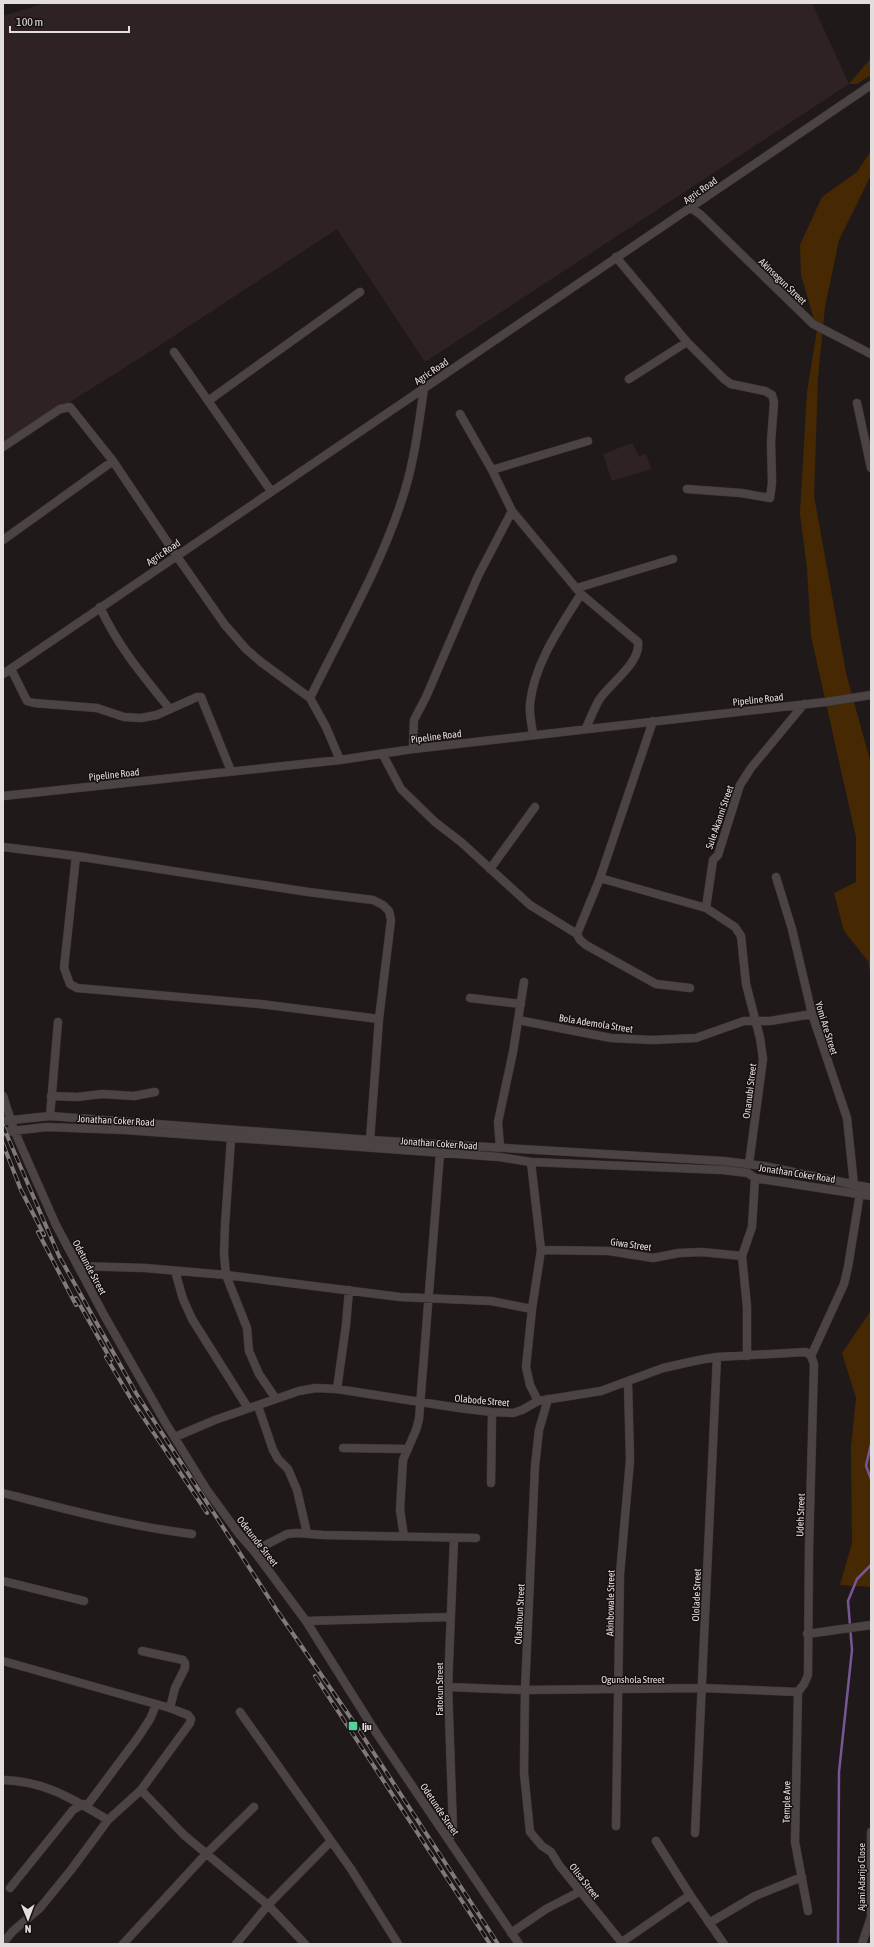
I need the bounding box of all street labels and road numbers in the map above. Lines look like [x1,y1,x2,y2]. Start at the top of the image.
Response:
street label: Agric Road [681,175,719,206]
street label: Akinsegun Street [757,256,809,307]
street label: Agric Road [412,356,451,387]
street label: Agric Road [144,537,183,568]
street label: Pipeline Road [732,691,784,708]
street label: Pipeline Road [410,728,462,745]
street label: Pipeline Road [88,766,140,783]
street label: Sule Akanni Street [703,784,736,851]
street label: Yomi Are Street [813,1000,840,1056]
street label: Bola Ademola Street [558,1012,634,1035]
street label: Onanubi Street [741,1063,758,1119]
street label: Jonathan Coker Road [77,1113,155,1128]
street label: Jonathan Coker Road [400,1135,478,1152]
street label: Jonathan Coker Road [758,1162,836,1185]
street label: Giwa Street [610,1236,652,1253]
street label: Odetunde Street [71,1238,109,1297]
street label: Olabode Street [454,1393,510,1408]
street label: Udeh Street [794,1493,807,1537]
street label: Odetunde Street [235,1514,281,1569]
street label: Ololade Street [690,1568,703,1622]
street label: Akinbowale Street [604,1570,617,1636]
street label: Oladitoun Street [512,1583,527,1645]
street label: Fatokun Street [434,1662,445,1716]
street label: Ogunshola Street [601,1674,665,1685]
street label: Temple Ave [781,1780,792,1823]
street label: Odetunde Street [418,1781,461,1837]
street label: Ajani Adarijo Close [856,1842,867,1911]
street label: Olisa Street [567,1861,602,1901]

